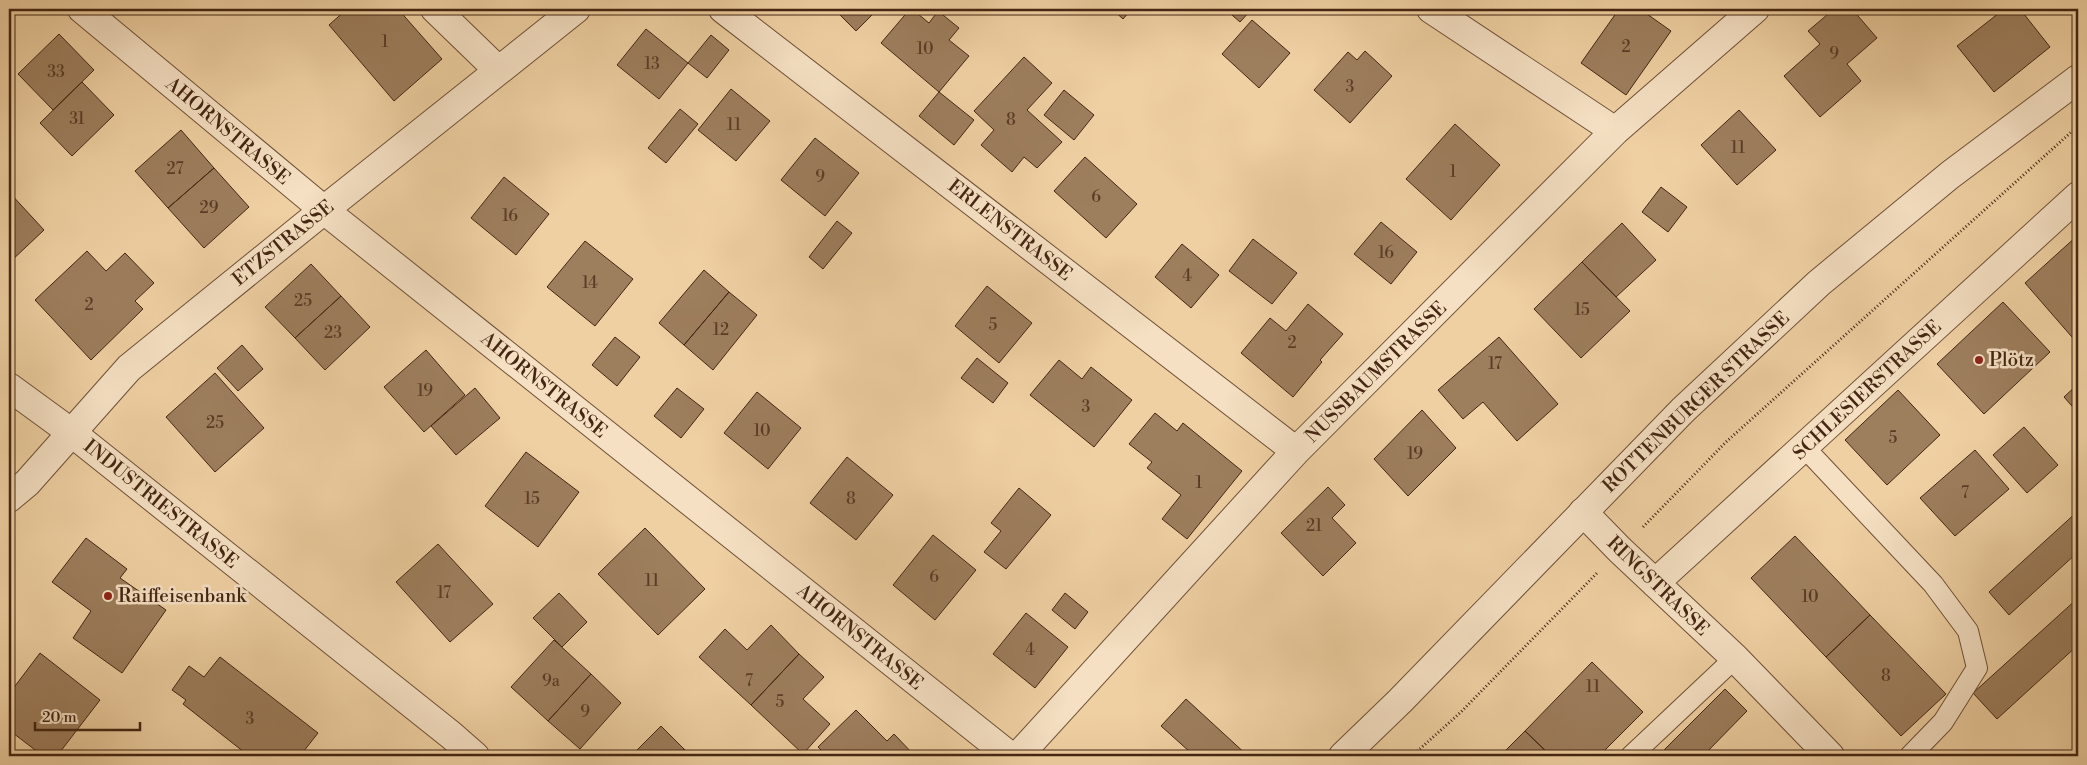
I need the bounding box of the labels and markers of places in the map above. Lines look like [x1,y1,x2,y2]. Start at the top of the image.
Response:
place label: Plötz [1989,348,2034,372]
marker: Plötz [1973,354,1985,366]
place label: Raiffeisenbank [118,584,247,608]
marker: Raiffeisenbank [102,590,114,602]

